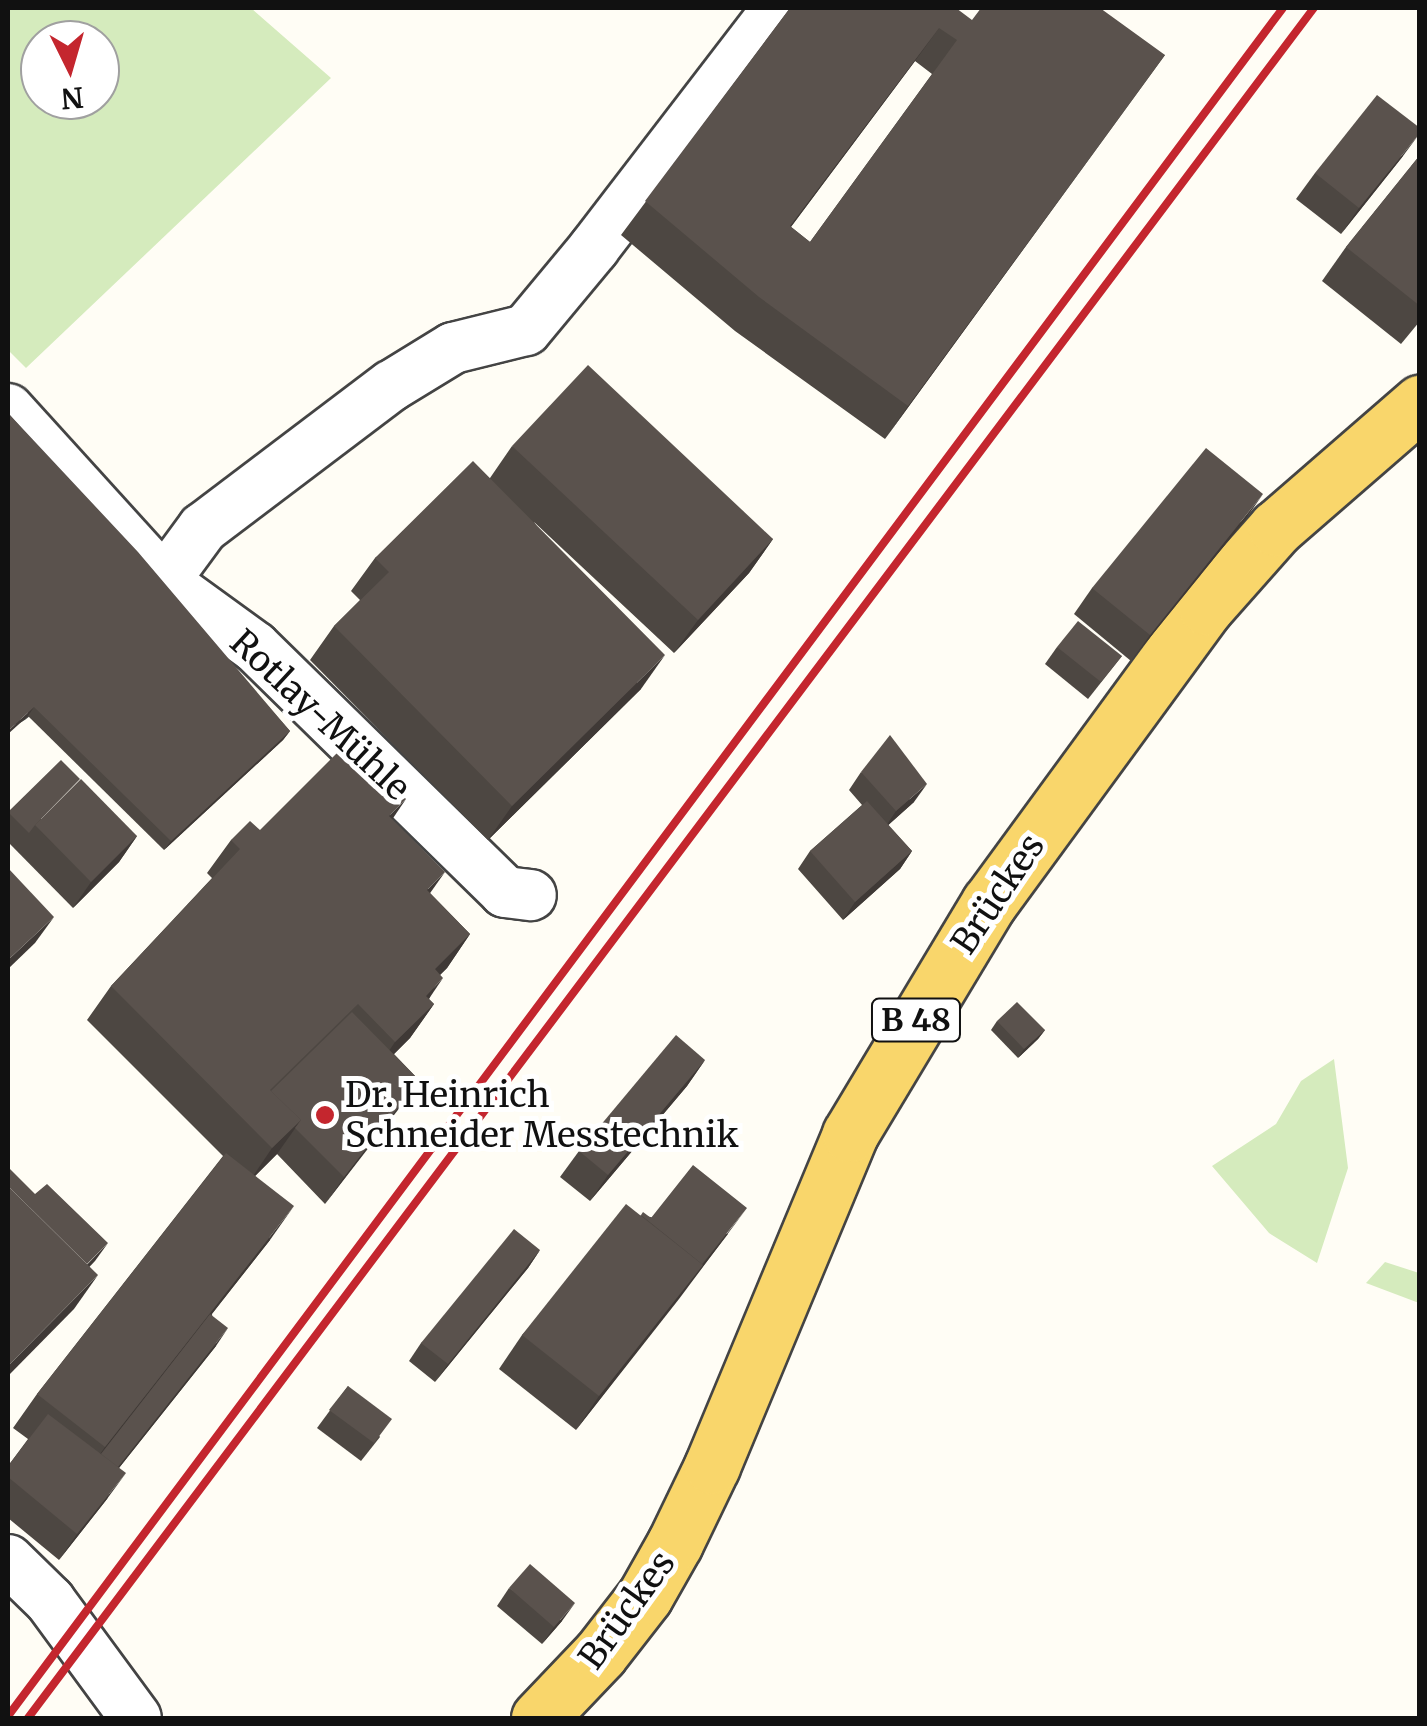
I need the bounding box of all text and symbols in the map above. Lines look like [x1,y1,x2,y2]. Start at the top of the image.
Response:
north arrow [20,20,120,120]
text: N [60,79,85,117]
street label: Rotlay-Mühle [222,621,418,809]
street label: Brückes [943,826,1053,962]
road number: B 48 [868,993,964,1047]
place label: Dr. Heinrich Schneider Messtechnik [345,1074,739,1156]
marker: Dr. Heinrich Schneider Messtechnik [314,1104,336,1126]
street label: Brückes [570,1543,684,1677]

